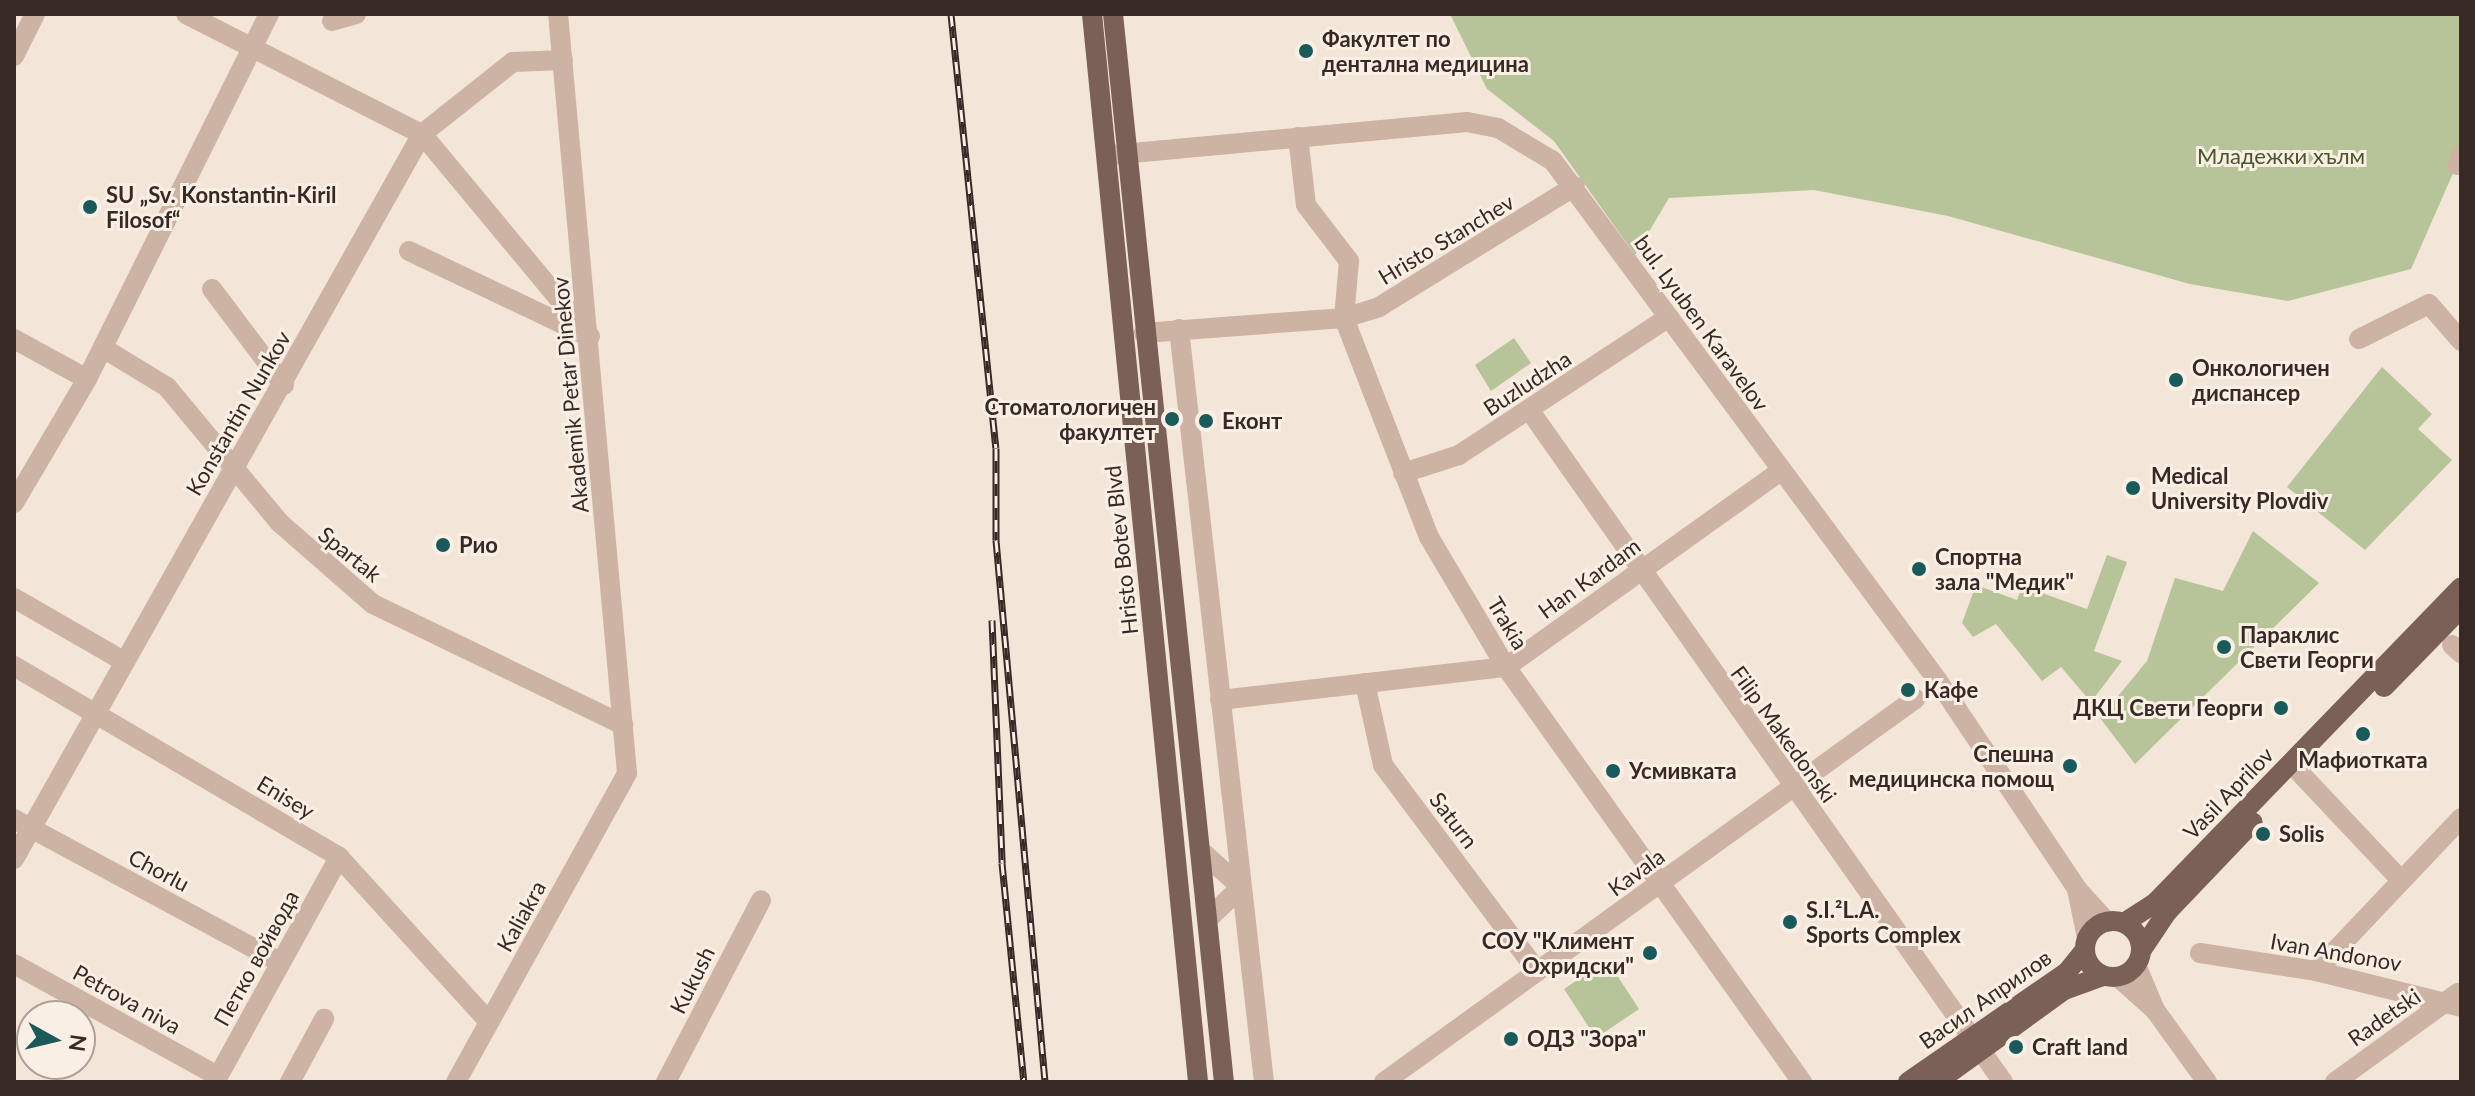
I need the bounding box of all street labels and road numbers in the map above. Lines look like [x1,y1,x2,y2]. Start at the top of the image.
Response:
street label: Hristo Stanchev [1373,188,1519,290]
street label: bul. Lyuben Karavelov [1629,230,1775,416]
street label: Akademik Petar Dinekov [547,276,593,514]
street label: Konstantin Nunkov [180,326,296,500]
street label: Buzludzha [1478,345,1576,421]
street label: Hristo Botev Blvd [1099,464,1143,636]
street label: Spartak [313,521,387,587]
street label: Han Kardam [1533,532,1645,624]
street label: Trakia [1482,592,1534,654]
street label: Filip Makedonski [1726,661,1842,807]
street label: Vasil Aprilov [2177,741,2279,845]
street label: Enisey [253,770,319,824]
street label: Saturn [1424,787,1484,853]
street label: Chorlu [124,843,194,897]
street label: Kavala [1603,843,1669,901]
street label: Kaliakra [491,876,551,956]
street label: Петко войвода [208,886,304,1030]
street label: Ivan Andonov [2268,927,2404,977]
street label: Kukush [664,942,720,1018]
street label: Васил Априлов [1914,944,2056,1054]
street label: Petrova niva [69,959,185,1039]
street label: Radetski [2343,983,2425,1051]

